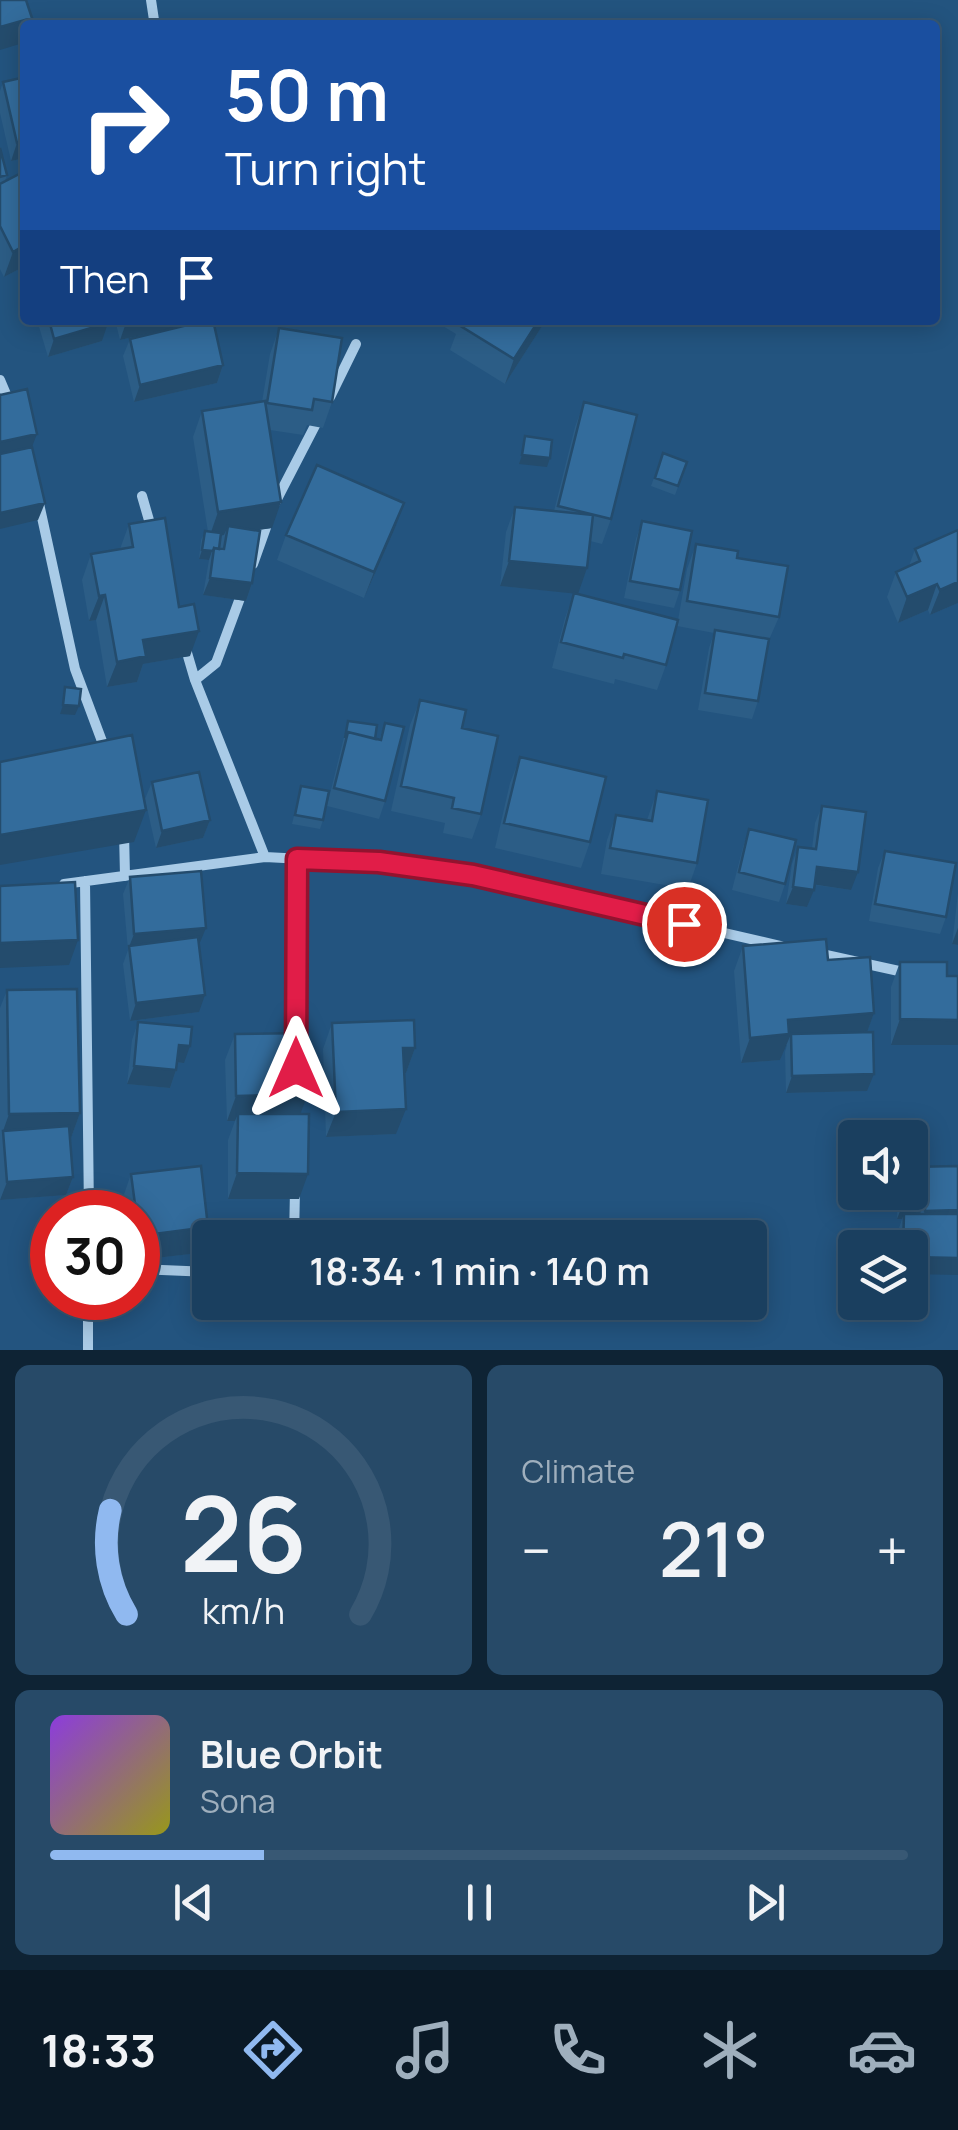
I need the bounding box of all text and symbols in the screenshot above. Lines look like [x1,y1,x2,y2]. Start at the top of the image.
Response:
text: 50 m [225,46,389,142]
icon: right [60,60,190,190]
text: Turn right [225,137,426,199]
icon: arrive [169,250,224,305]
text: Then [60,252,149,304]
pin [642,882,727,967]
icon: arrive [657,897,712,952]
position arrow [244,1016,348,1120]
map controls [838,1120,928,1320]
button: sound [838,1120,928,1210]
speed limit sign: 30 [30,1190,160,1320]
button: layers [838,1230,928,1320]
text: 18:34 · 1 min · 140 m [309,1244,650,1296]
text: Climate [522,1449,635,1493]
text: 26 [180,1461,307,1603]
text: 21° [659,1497,768,1600]
text: − [522,1512,551,1588]
text: + [876,1512,908,1588]
text: km/h [202,1586,285,1635]
text: Blue Orbit [200,1727,383,1779]
text: Sona [200,1779,275,1823]
icon: previous [166,1875,221,1930]
icon: pause [452,1875,507,1930]
icon: next [738,1875,793,1930]
icon: directions [238,2015,308,2085]
icon: music [390,2015,460,2085]
icon: phone [543,2015,613,2085]
icon: climate [695,2015,765,2085]
icon: car [847,2015,917,2085]
text: 18:33 [41,2019,156,2081]

